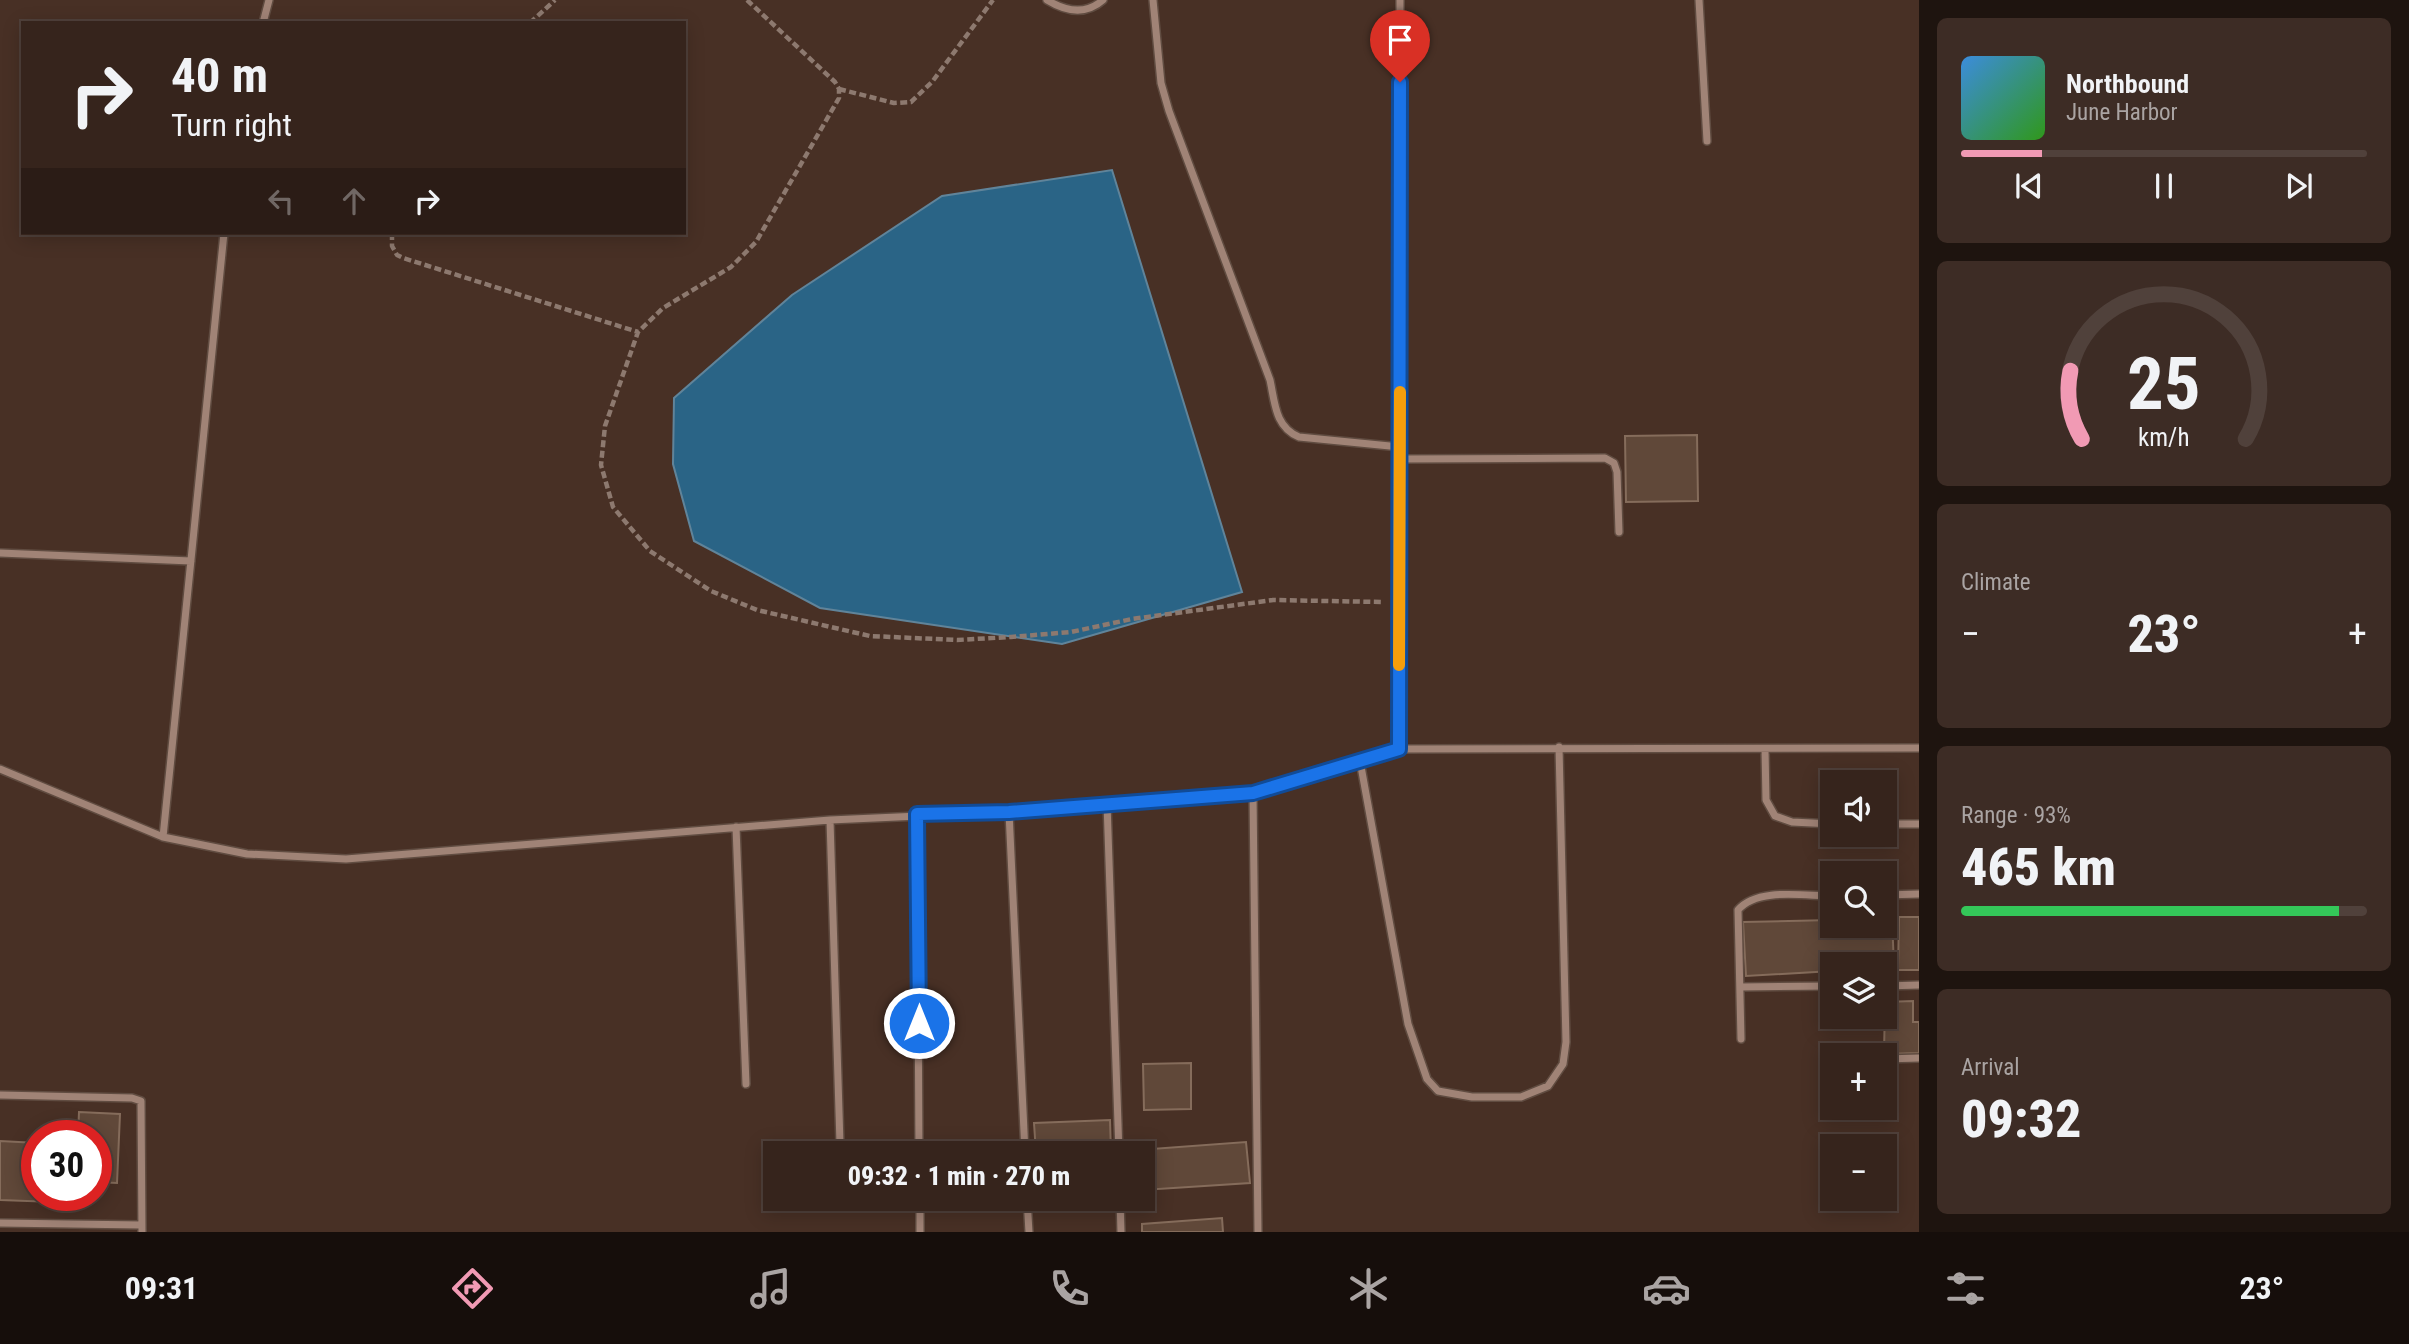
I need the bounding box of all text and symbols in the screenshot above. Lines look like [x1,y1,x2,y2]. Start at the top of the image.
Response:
pin [1370,10,1430,82]
icon: arrive [1381,21,1419,59]
text: 40 m [171,47,268,104]
icon: right [56,49,147,140]
text: Northbound [2066,69,2189,99]
text: June Harbor [2066,99,2178,126]
text: Turn right [171,106,292,144]
icon: previous [2010,167,2048,205]
icon: pause [2145,167,2183,205]
icon: next [2280,167,2318,205]
icon: left [262,182,300,220]
icon: ahead [335,182,373,220]
icon: right [408,182,446,220]
text: 25 [2127,342,2201,428]
text: km/h [2138,423,2190,452]
text: Climate [1961,569,2031,596]
text: 23° [2127,604,2201,665]
text: − [1961,612,1980,656]
text: + [2348,612,2367,656]
map controls [1820,770,1897,1211]
button: sound [1820,770,1897,847]
text: Range · 93% [1961,802,2071,829]
text: 465 km [1961,837,2116,898]
button: search [1820,861,1897,938]
button: layers [1820,952,1897,1029]
position arrow [882,986,956,1060]
button: + [1820,1043,1897,1120]
text: Arrival [1961,1054,2020,1081]
text: 09:32 [1961,1089,2081,1150]
speed limit sign: 30 [21,1120,112,1211]
button: − [1820,1134,1897,1211]
text: 09:32 · 1 min · 270 m [848,1161,1070,1191]
icon: directions [448,1264,497,1313]
icon: music [746,1264,795,1313]
icon: phone [1045,1264,1094,1313]
icon: climate [1344,1264,1393,1313]
icon: car [1642,1264,1691,1313]
icon: filters [1941,1264,1990,1313]
text: 09:31 [125,1269,198,1307]
text: 23° [2239,1269,2284,1307]

